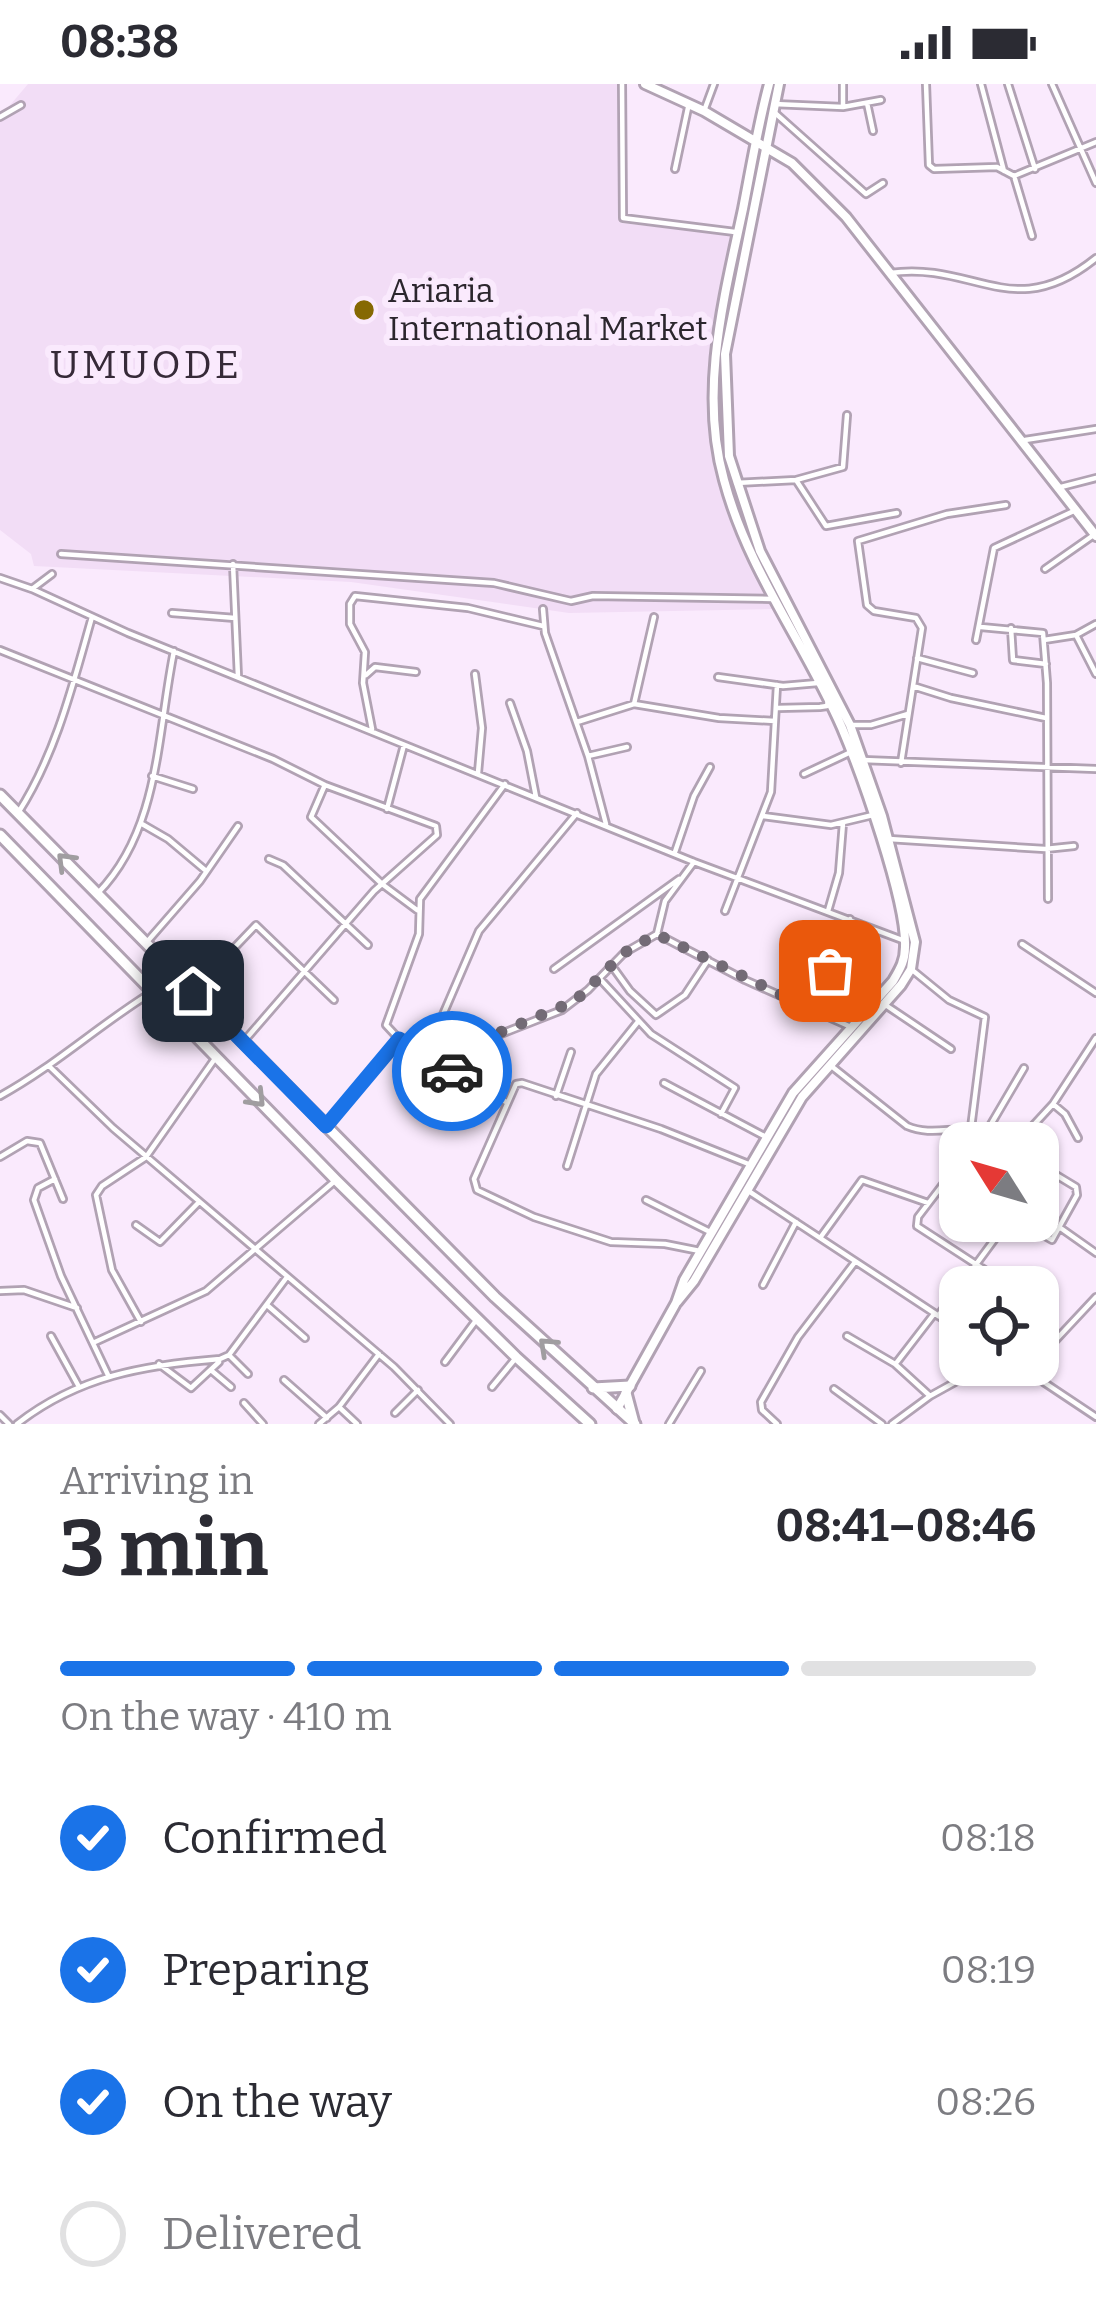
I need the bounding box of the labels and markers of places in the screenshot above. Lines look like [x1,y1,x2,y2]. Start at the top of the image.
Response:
place label: Ariaria International Market [388,271,707,349]
marker: Ariaria International Market [351,297,377,323]
pin [779,920,881,1022]
pin [142,940,244,1042]

